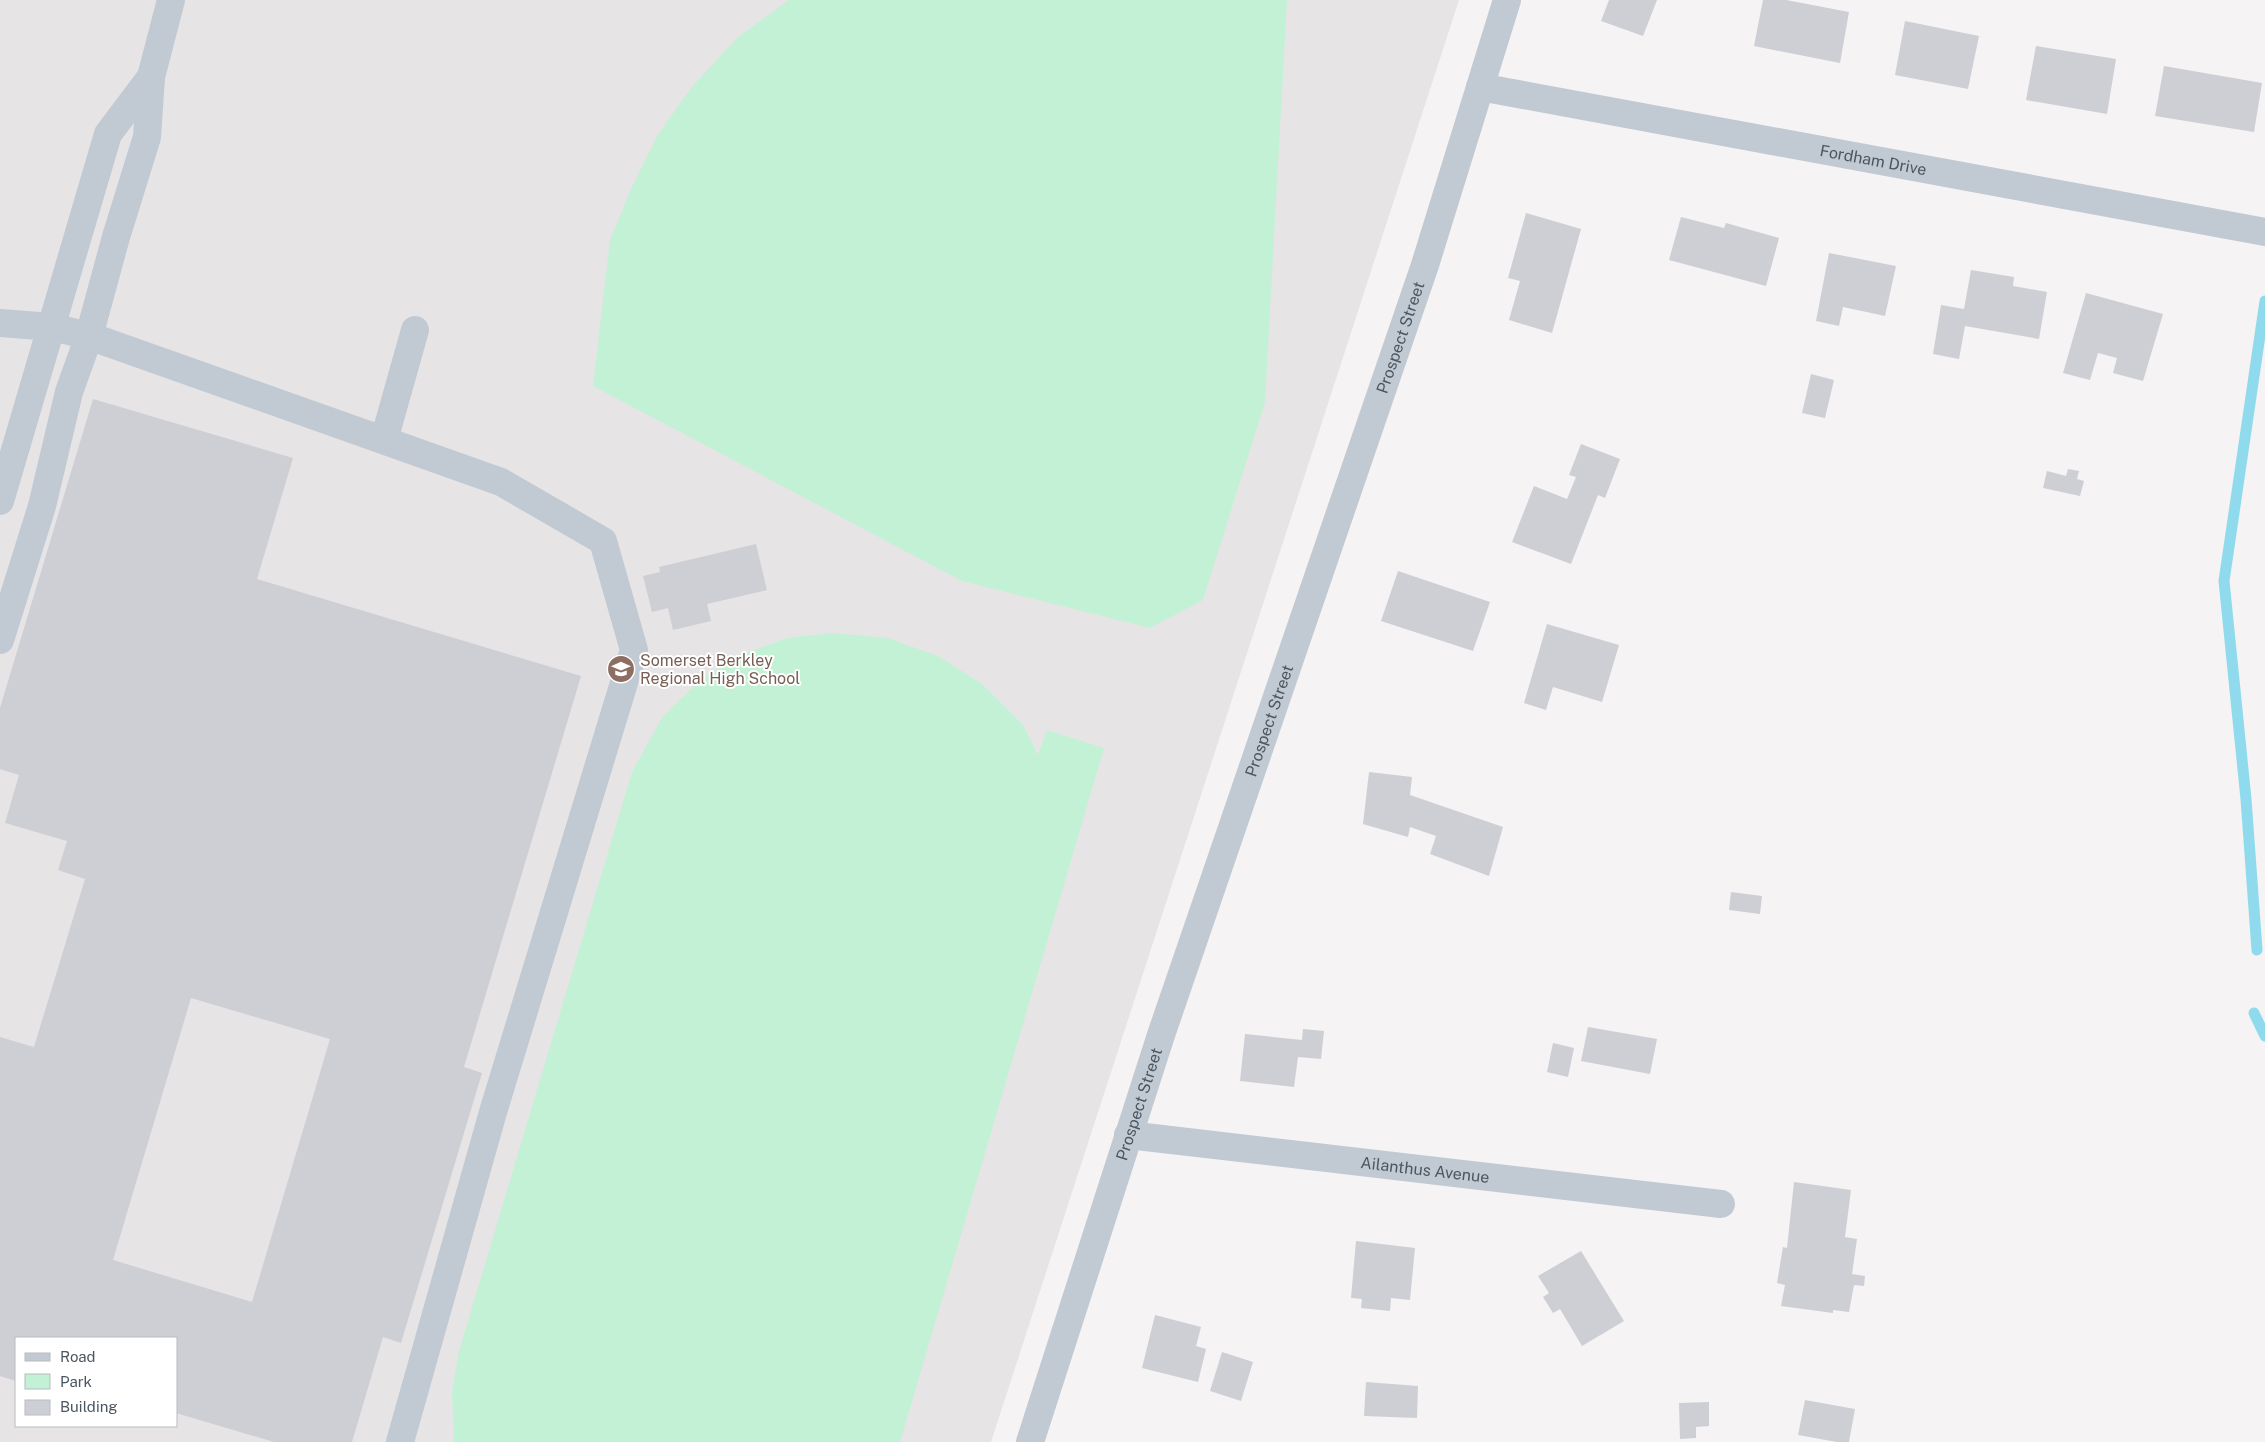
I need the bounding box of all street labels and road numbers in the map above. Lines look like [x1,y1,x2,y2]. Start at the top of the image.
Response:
street label: Fordham Drive [1818,140,1928,179]
street label: Prospect Street [1372,279,1428,396]
street label: Prospect Street [1241,662,1297,779]
street label: Prospect Street [1112,1045,1166,1163]
street label: Ailanthus Avenue [1359,1153,1491,1186]

